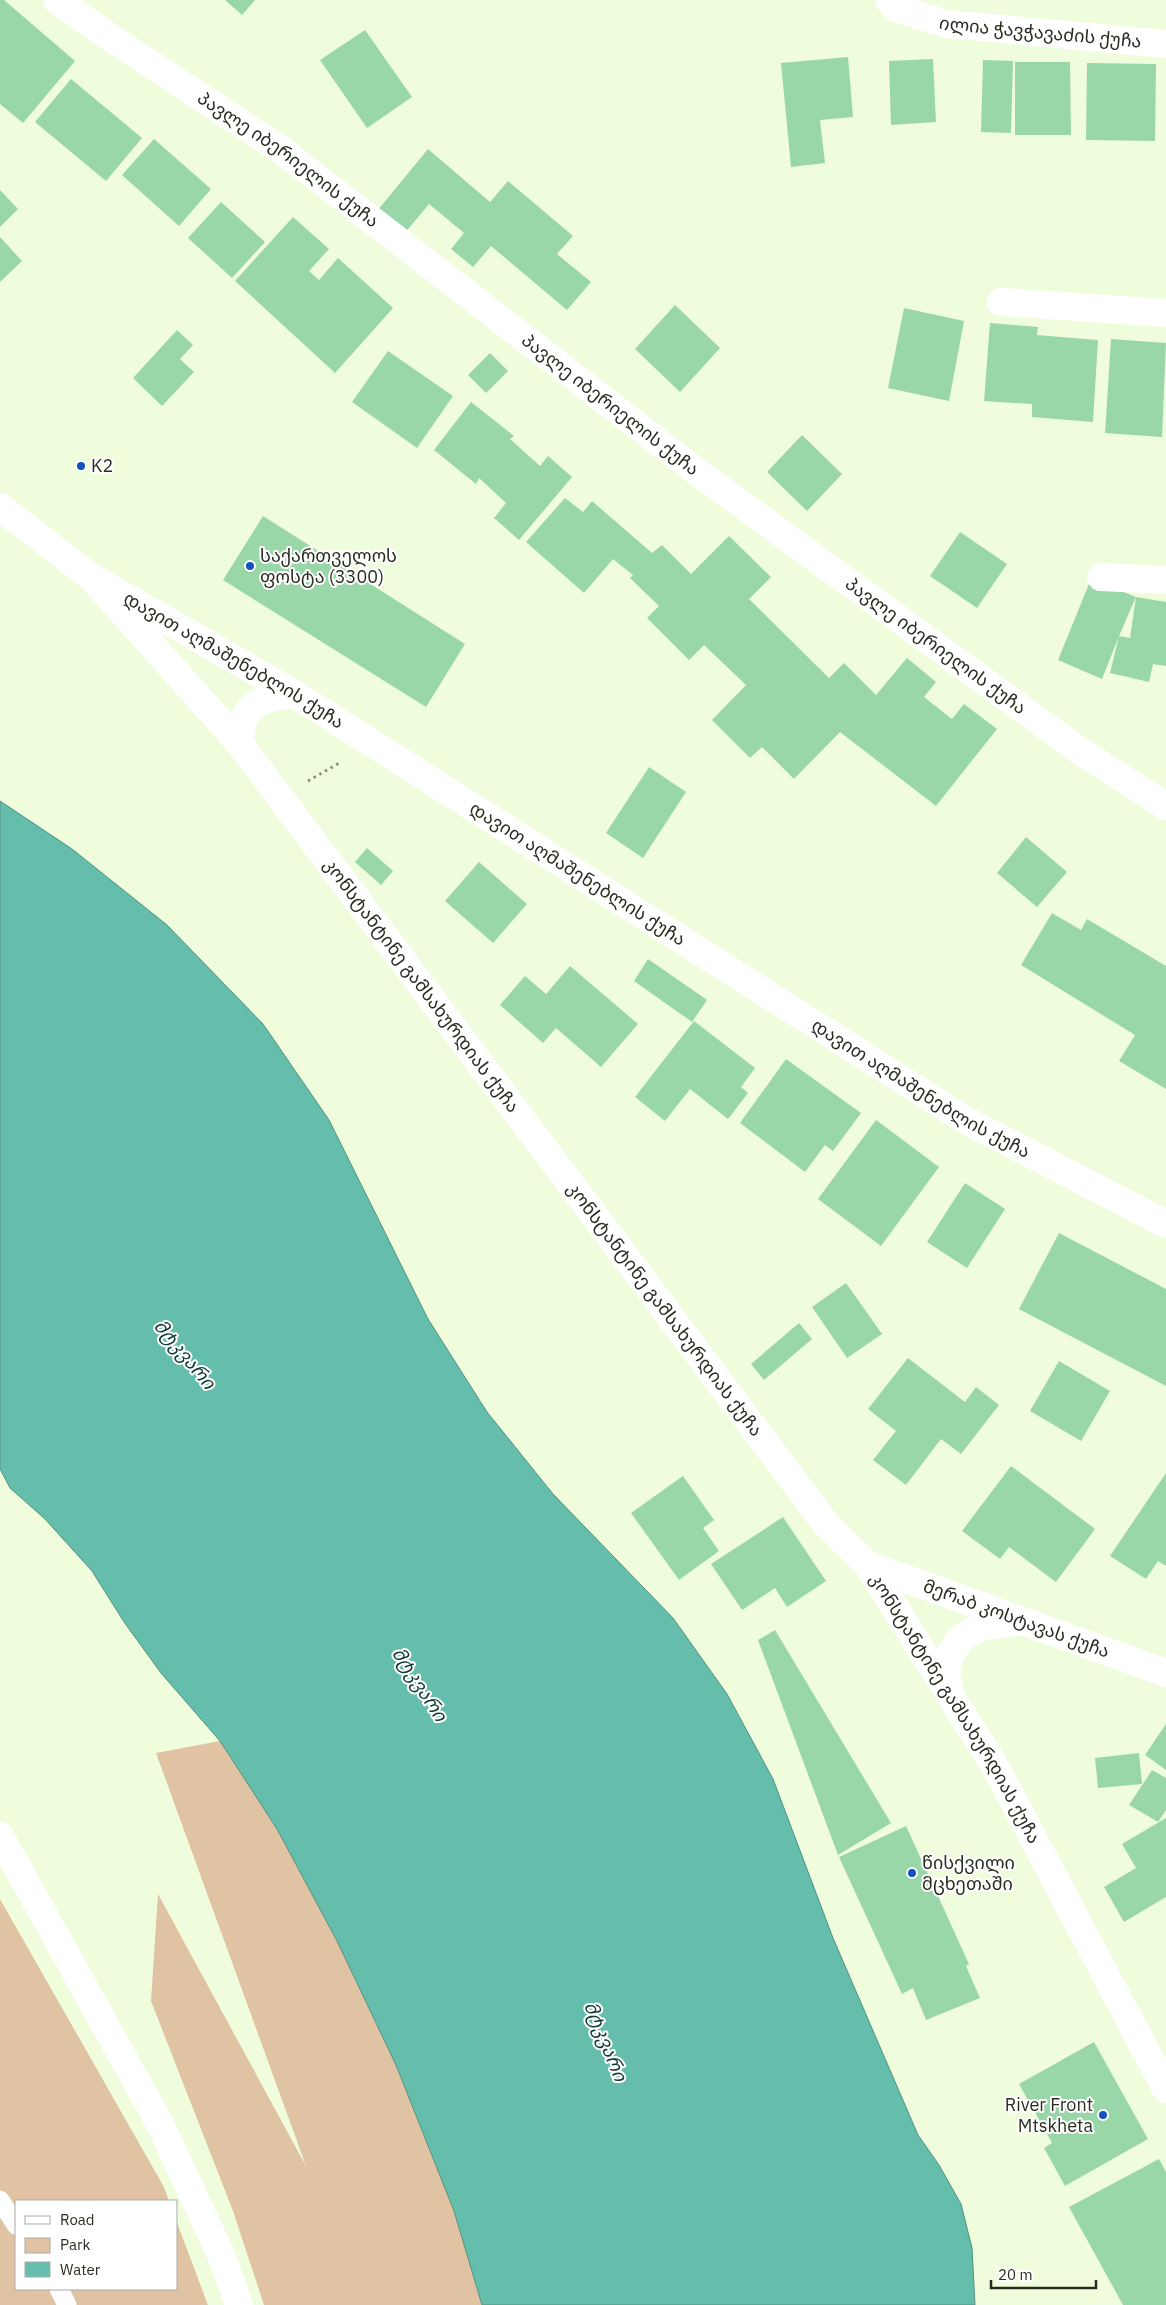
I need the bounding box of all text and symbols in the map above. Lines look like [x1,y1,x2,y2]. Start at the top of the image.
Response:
street label: ილია ჭავჭავაძის ქუჩა [936,11,1143,53]
street label: პავლე იბერიელის ქუჩა [193,86,384,232]
street label: პავლე იბერიელის ქუჩა [517,328,704,480]
place label: K2 [91,454,113,477]
marker: K2 [75,460,87,472]
place label: საქართველოს ფოსტა (3300) [260,544,397,588]
marker: საქართველოს ფოსტა (3300) [244,560,256,572]
street label: პავლე იბერიელის ქუჩა [841,572,1031,719]
street label: დავით აღმაშენებლის ქუჩა [120,586,348,733]
street label: დავით აღმაშენებლის ქუჩა [466,796,690,951]
street label: კონსტანტინე გამსახურდიას ქუჩა [319,854,525,1117]
street label: დავით აღმაშენებლის ქუჩა [807,1013,1034,1163]
street label: კონსტანტინე გამსახურდიას ქუჩა [562,1177,768,1441]
water label: მტკვარი [149,1314,222,1395]
street label: კონსტანტინე გამსახურდიას ქუჩა [865,1569,1046,1847]
street label: მერაბ კოსტავას ქუჩა [920,1574,1113,1663]
water label: მტკვარი [387,1642,454,1727]
place label: წისქვილი მცხეთაში [922,1851,1015,1895]
marker: წისქვილი მცხეთაში [906,1867,918,1879]
water label: მტკვარი [579,1998,633,2085]
place label: River Front Mtskheta [1005,2093,1093,2137]
marker: River Front Mtskheta [1097,2109,1109,2121]
legend [15,2200,178,2290]
text: Road [60,2210,95,2229]
text: Park [60,2235,90,2254]
scale bar [991,2258,1096,2290]
text: Water [60,2260,101,2279]
text: 20 m [998,2265,1033,2284]

